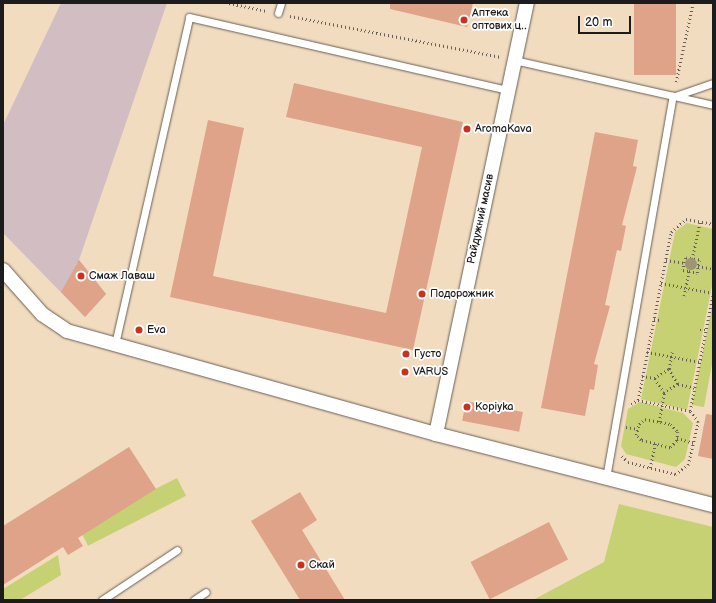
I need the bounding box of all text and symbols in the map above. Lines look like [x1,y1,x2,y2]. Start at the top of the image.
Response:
place label: Аптека оптових ц‥ [472,7,527,33]
scale bar [580,8,633,34]
marker: Аптека оптових ц‥ [459,15,469,25]
text: 20 m [585,15,612,30]
place label: AromaKava [475,122,532,136]
marker: AromaKava [462,124,472,134]
street label: Райдужний масив [465,173,497,265]
place label: Смаж Лаваш [89,269,155,283]
marker: Смаж Лаваш [76,271,86,281]
place label: Подорожник [430,287,494,301]
marker: Подорожник [417,289,427,299]
place label: Eva [147,323,166,337]
marker: Eva [134,325,144,335]
place label: Густо [414,347,441,361]
marker: Густо [401,349,411,359]
place label: VARUS [413,365,448,379]
marker: VARUS [400,367,410,377]
place label: Kopiyka [475,400,514,414]
marker: Kopiyka [462,402,472,412]
place label: Скай [309,558,335,572]
marker: Скай [296,560,306,570]

